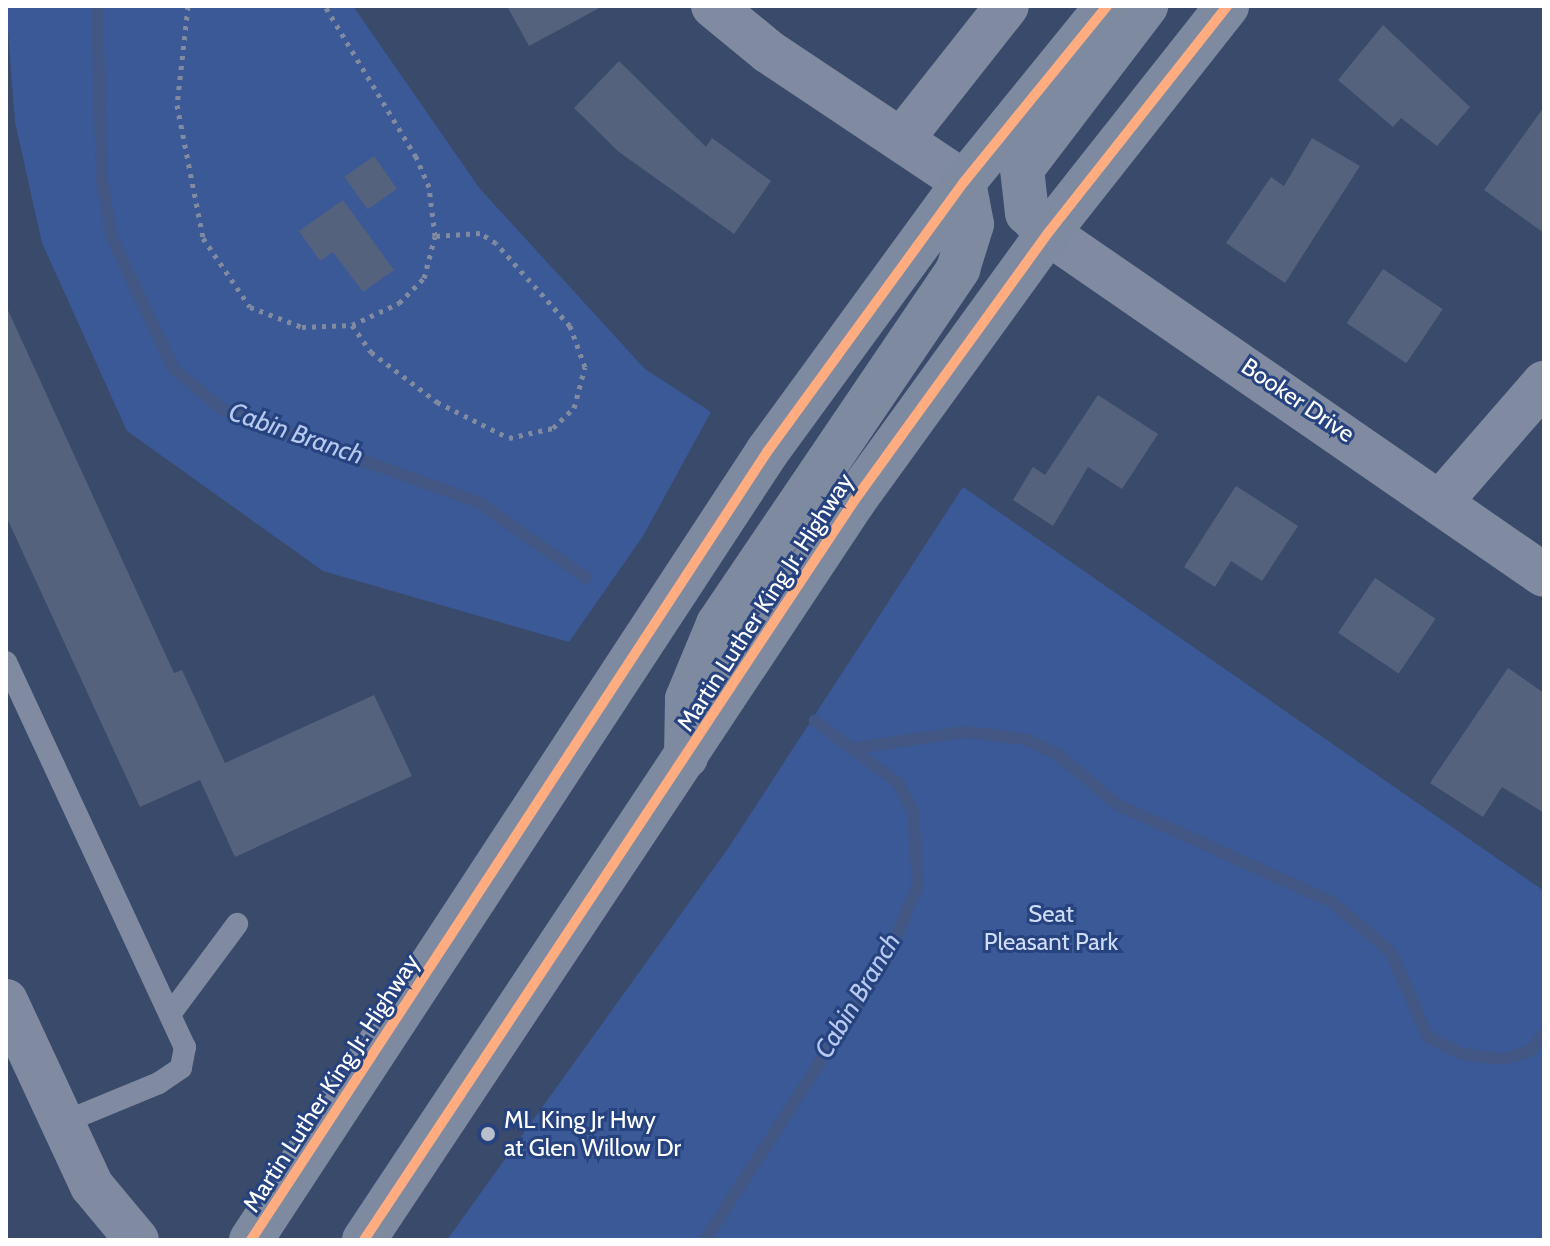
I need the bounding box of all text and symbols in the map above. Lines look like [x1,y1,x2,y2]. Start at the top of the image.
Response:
street label: Booker Drive [1236,352,1360,448]
water label: Cabin Branch [225,396,367,472]
street label: Martin Luther King Jr. Highway [671,468,859,736]
park label: Seat Pleasant Park [984,900,1118,956]
water label: Cabin Branch [808,928,908,1064]
street label: Martin Luther King Jr. Highway [237,949,425,1217]
place label: ML King Jr Hwy at Glen Willow Dr [504,1106,681,1162]
marker: ML King Jr Hwy at Glen Willow Dr [479,1125,497,1143]

